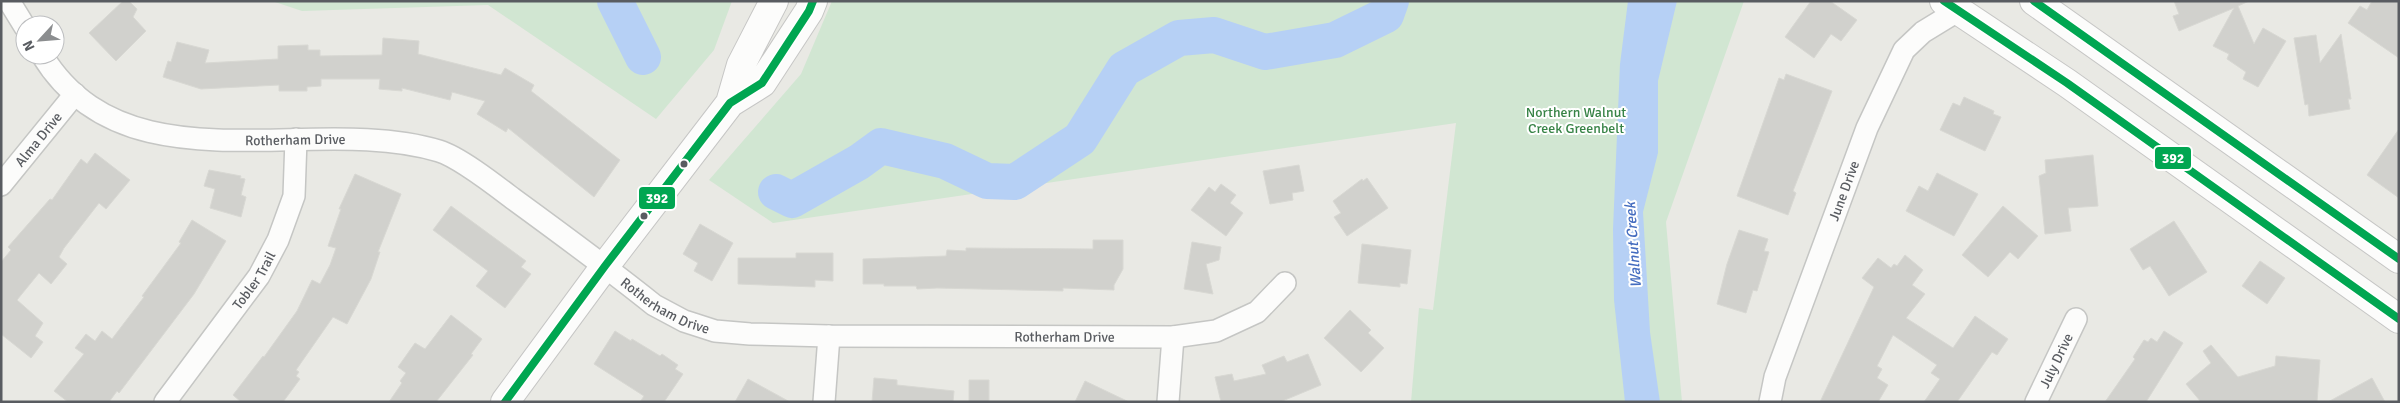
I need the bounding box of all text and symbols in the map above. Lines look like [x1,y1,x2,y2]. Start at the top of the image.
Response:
north arrow [15,15,65,65]
text: N [19,37,39,54]
park label: Northern Walnut Creek Greenbelt [1526,104,1626,137]
street label: Alma Drive [11,109,65,170]
street label: Rotherham Drive [245,130,346,149]
line badge: 392 [2154,146,2192,170]
text: 392 [2162,150,2184,167]
street label: June Drive [1825,158,1863,223]
unlabelled marker [679,159,689,169]
line badge: 392 [638,186,676,210]
text: 392 [646,190,668,207]
water label: Walnut Creek [1621,200,1645,289]
unlabelled marker [639,211,649,221]
street label: Tobler Trail [229,248,279,312]
street label: Rotherham Drive [617,274,712,337]
street label: Rotherham Drive [1014,328,1115,345]
street label: July Drive [2036,330,2076,391]

